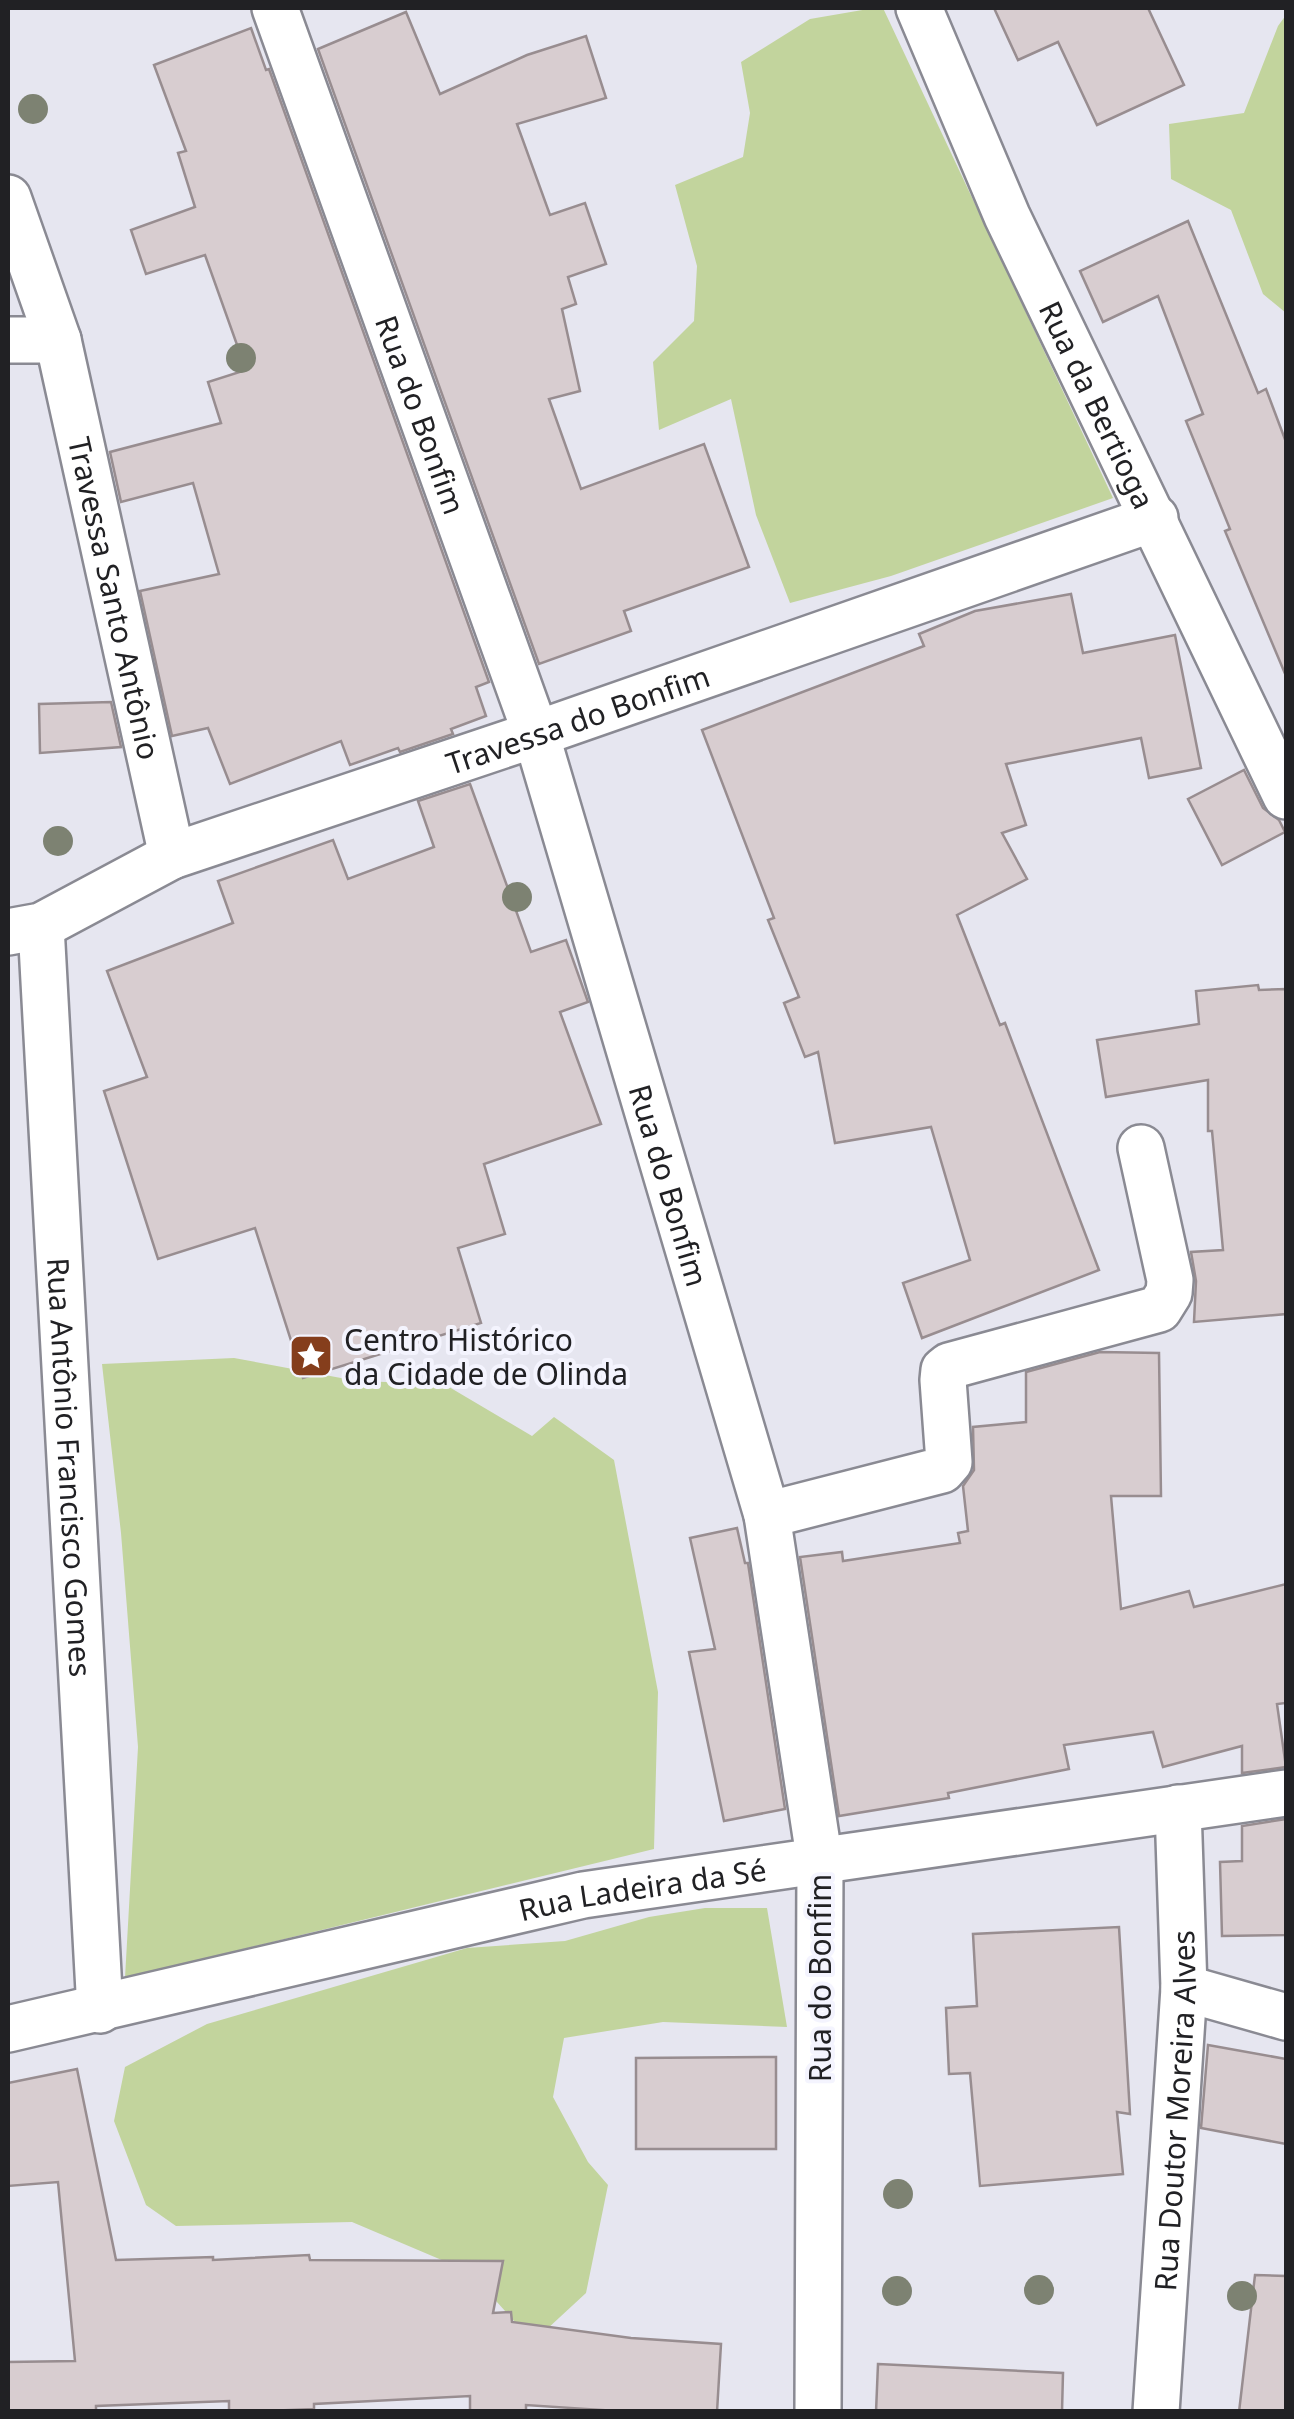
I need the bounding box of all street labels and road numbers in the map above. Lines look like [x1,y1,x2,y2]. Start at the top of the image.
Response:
street label: Rua da Bertioga [1030,294,1165,515]
street label: Rua do Bonfim [367,309,476,520]
street label: Travessa Santo Antônio [60,433,171,763]
street label: Travessa do Bonfim [440,655,715,783]
street label: Rua do Bonfim [620,1079,719,1291]
street label: Rua Antônio Francisco Gomes [39,1256,102,1678]
street label: Rua Ladeira da Sé [514,1848,769,1930]
street label: Rua do Bonfim [799,1874,840,2082]
street label: Rua Doutor Moreira Alves [1144,1930,1205,2292]

